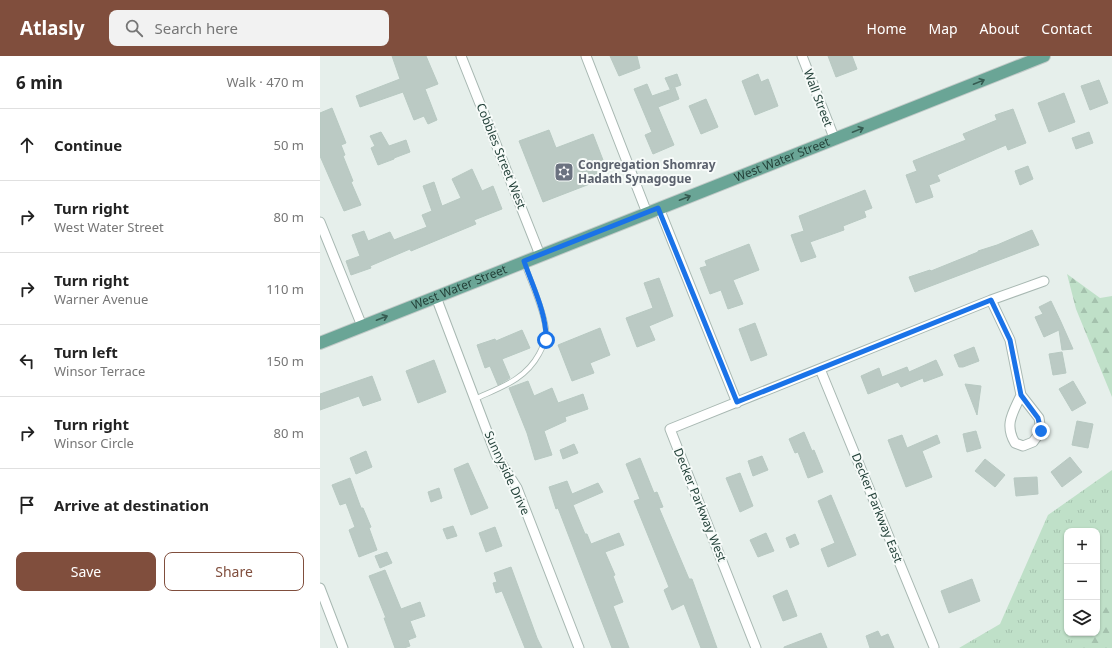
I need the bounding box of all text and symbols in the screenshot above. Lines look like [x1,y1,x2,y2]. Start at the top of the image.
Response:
search box [109,10,389,46]
text: Atlasly [20,15,85,41]
icon: search [123,17,145,39]
text: Search here [155,18,238,38]
text: Home [867,19,906,38]
text: Map [928,19,958,38]
text: About [980,19,1019,38]
text: Contact [1041,19,1092,38]
street label: Wall Street [800,67,837,130]
text: 6 min [16,71,63,94]
text: Walk · 470 m [226,73,304,91]
one-way arrow [973,78,985,85]
street label: Cobbles Street West [472,100,531,212]
one-way arrow [852,126,864,134]
street label: West Water Street [732,132,833,186]
icon: ahead [16,134,38,156]
text: Continue [54,135,122,155]
text: 50 m [274,136,304,154]
place label: Congregation Shomray Hadath Synagogue [578,156,716,187]
synagogue icon: Congregation Shomray Hadath Synagogue [553,161,575,183]
one-way arrow [679,193,691,201]
text: Turn right [54,198,129,218]
icon: right [16,206,38,228]
text: 80 m [274,208,304,226]
text: West Water Street [54,218,164,236]
street label: West Water Street [409,260,510,313]
text: Turn right [54,270,129,290]
icon: right [16,278,38,300]
text: 110 m [266,280,304,298]
text: Warner Avenue [54,290,148,308]
one-way arrow [376,314,388,322]
route start [537,331,555,349]
text: Turn left [54,342,118,362]
icon: left [16,350,38,372]
text: 150 m [266,352,304,370]
text: Winsor Terrace [54,362,145,380]
text: Turn right [54,414,129,434]
icon: right [16,422,38,444]
route end [1032,422,1050,440]
text: 80 m [274,424,304,442]
street label: Sunnyside Drive [481,428,534,518]
text: Winsor Circle [54,434,134,452]
street label: Decker Parkway West [670,445,731,565]
street label: Decker Parkway East [848,450,907,566]
icon: arrive [16,494,38,516]
text: Arrive at destination [54,495,209,515]
map controls [1064,528,1100,636]
button: + [1064,528,1100,564]
button: Save [16,552,156,591]
button: Share [164,552,304,591]
button: − [1064,564,1100,600]
button: layers [1064,600,1100,636]

